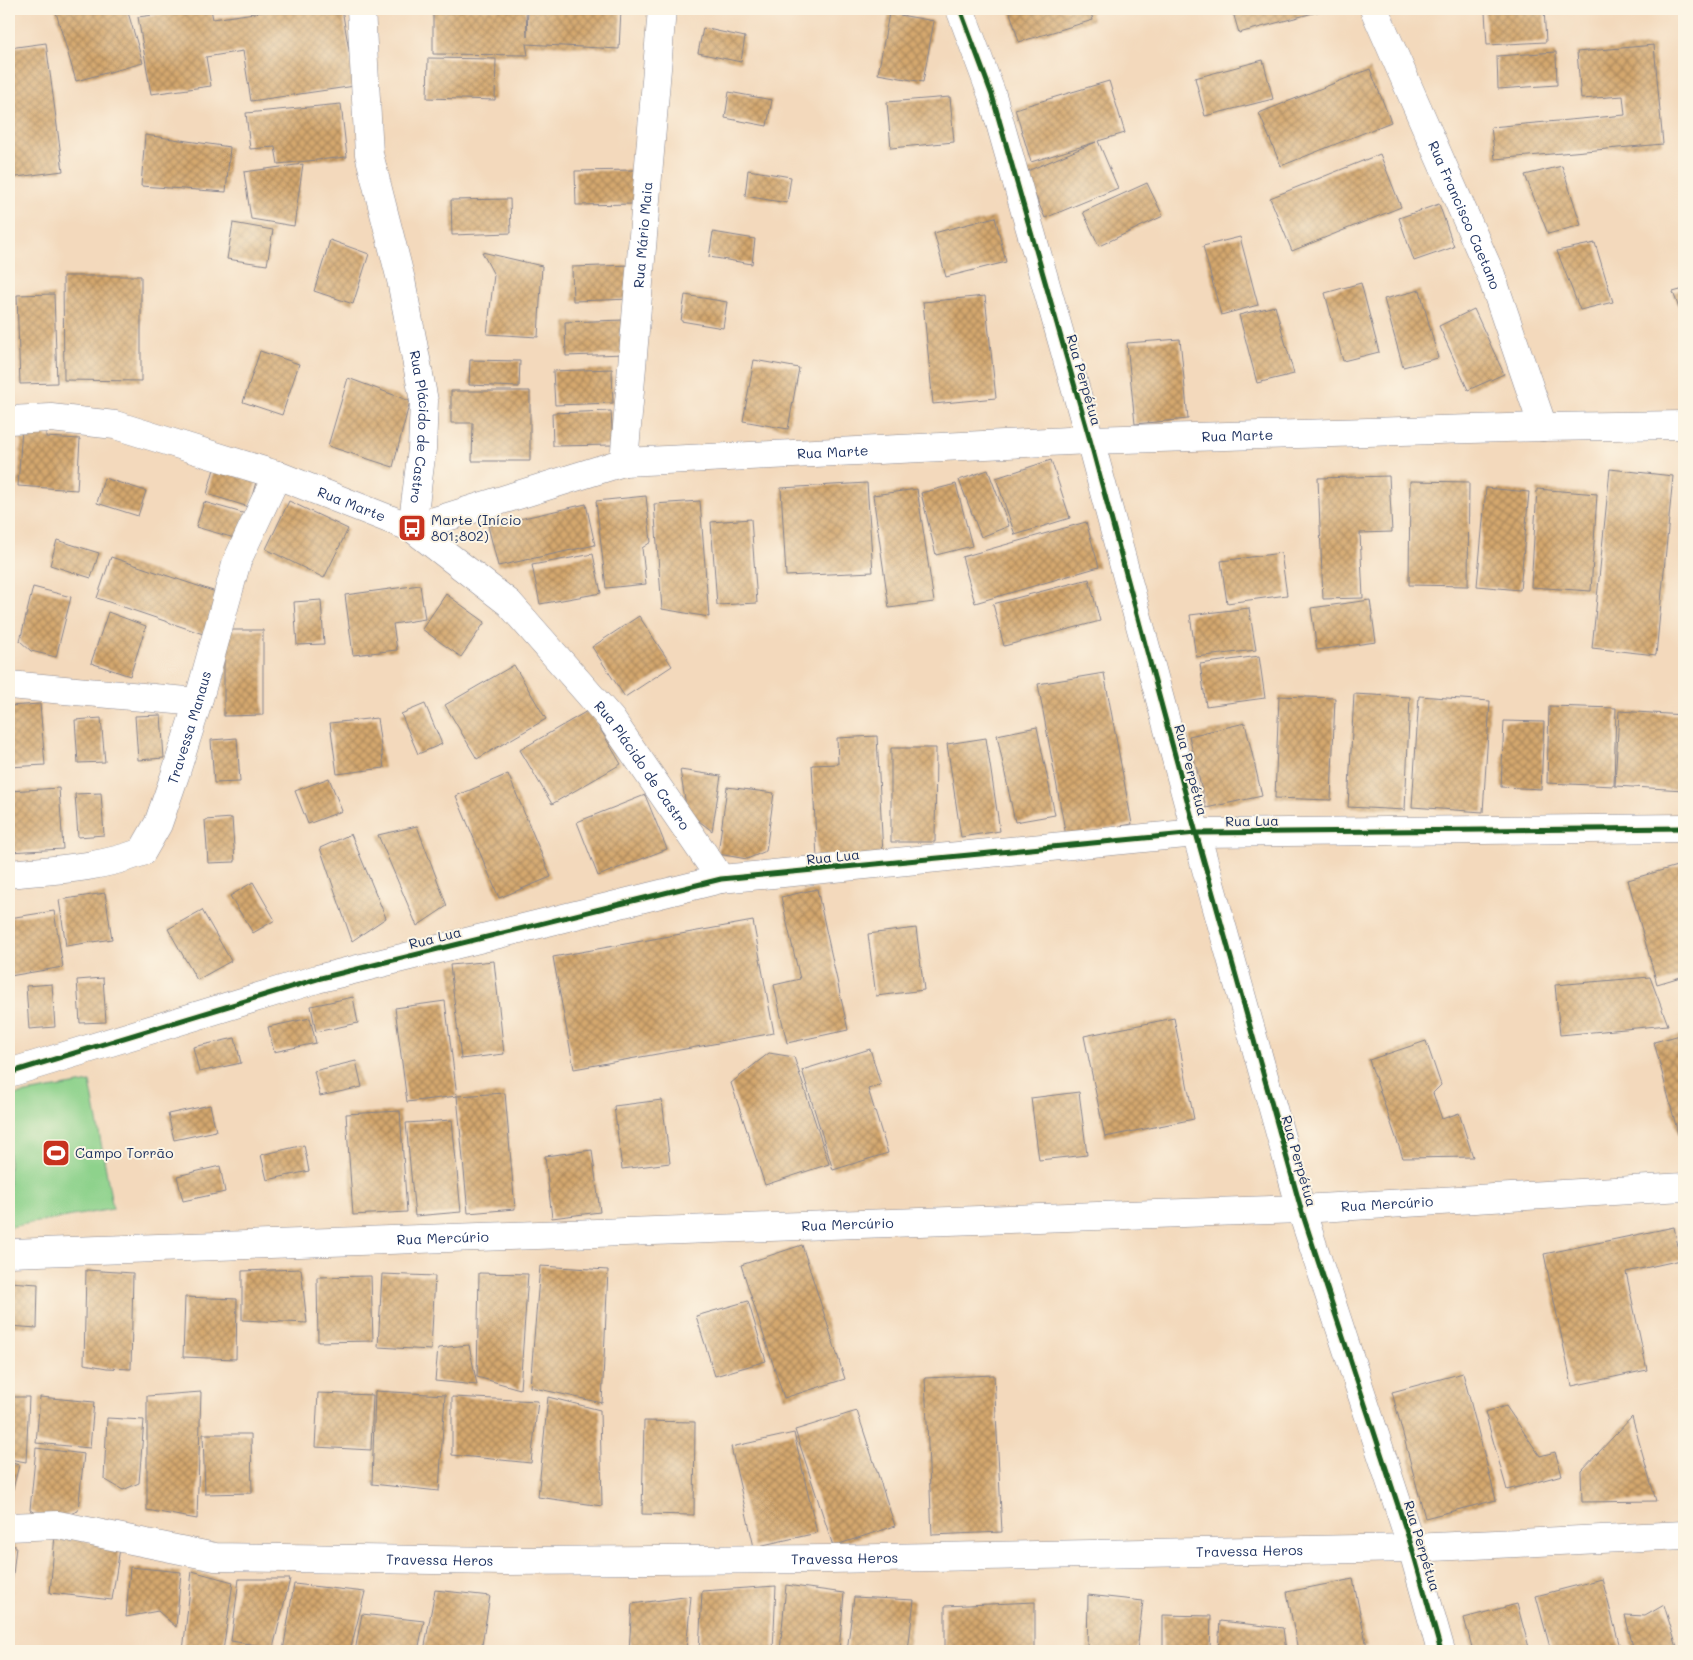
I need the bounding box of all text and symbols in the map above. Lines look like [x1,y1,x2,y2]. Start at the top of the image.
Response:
street label: Rua Francisco Caetano [1424,138,1505,292]
street label: Rua Mário Maia [629,181,656,289]
street label: Rua Perpétua [1062,332,1107,428]
street label: Rua Plácido de Castro [406,349,434,504]
street label: Rua Marte [1201,425,1273,446]
street label: Rua Marte [796,440,869,463]
street label: Rua Marte [315,482,388,526]
place label: Marte (Início 801;802) [431,510,521,545]
bus stop icon: Marte (Início 801;802) [397,513,427,543]
street label: Travessa Manaus [163,669,215,787]
street label: Rua Plácido de Castro [590,697,695,834]
street label: Rua Perpétua [1170,722,1213,818]
street label: Rua Lua [1225,811,1279,830]
street label: Rua Lua [805,844,861,869]
street label: Rua Lua [407,922,463,953]
street label: Rua Perpétua [1277,1113,1322,1209]
sports icon: Campo Torrão [41,1138,71,1168]
place label: Campo Torrão [75,1143,173,1162]
street label: Rua Mercúrio [1340,1191,1434,1216]
street label: Rua Mercúrio [801,1213,894,1235]
street label: Rua Mercúrio [396,1227,489,1249]
street label: Rua Perpétua [1400,1498,1445,1594]
street label: Travessa Heros [1196,1540,1303,1561]
street label: Travessa Heros [791,1548,899,1568]
street label: Travessa Heros [386,1549,493,1570]

